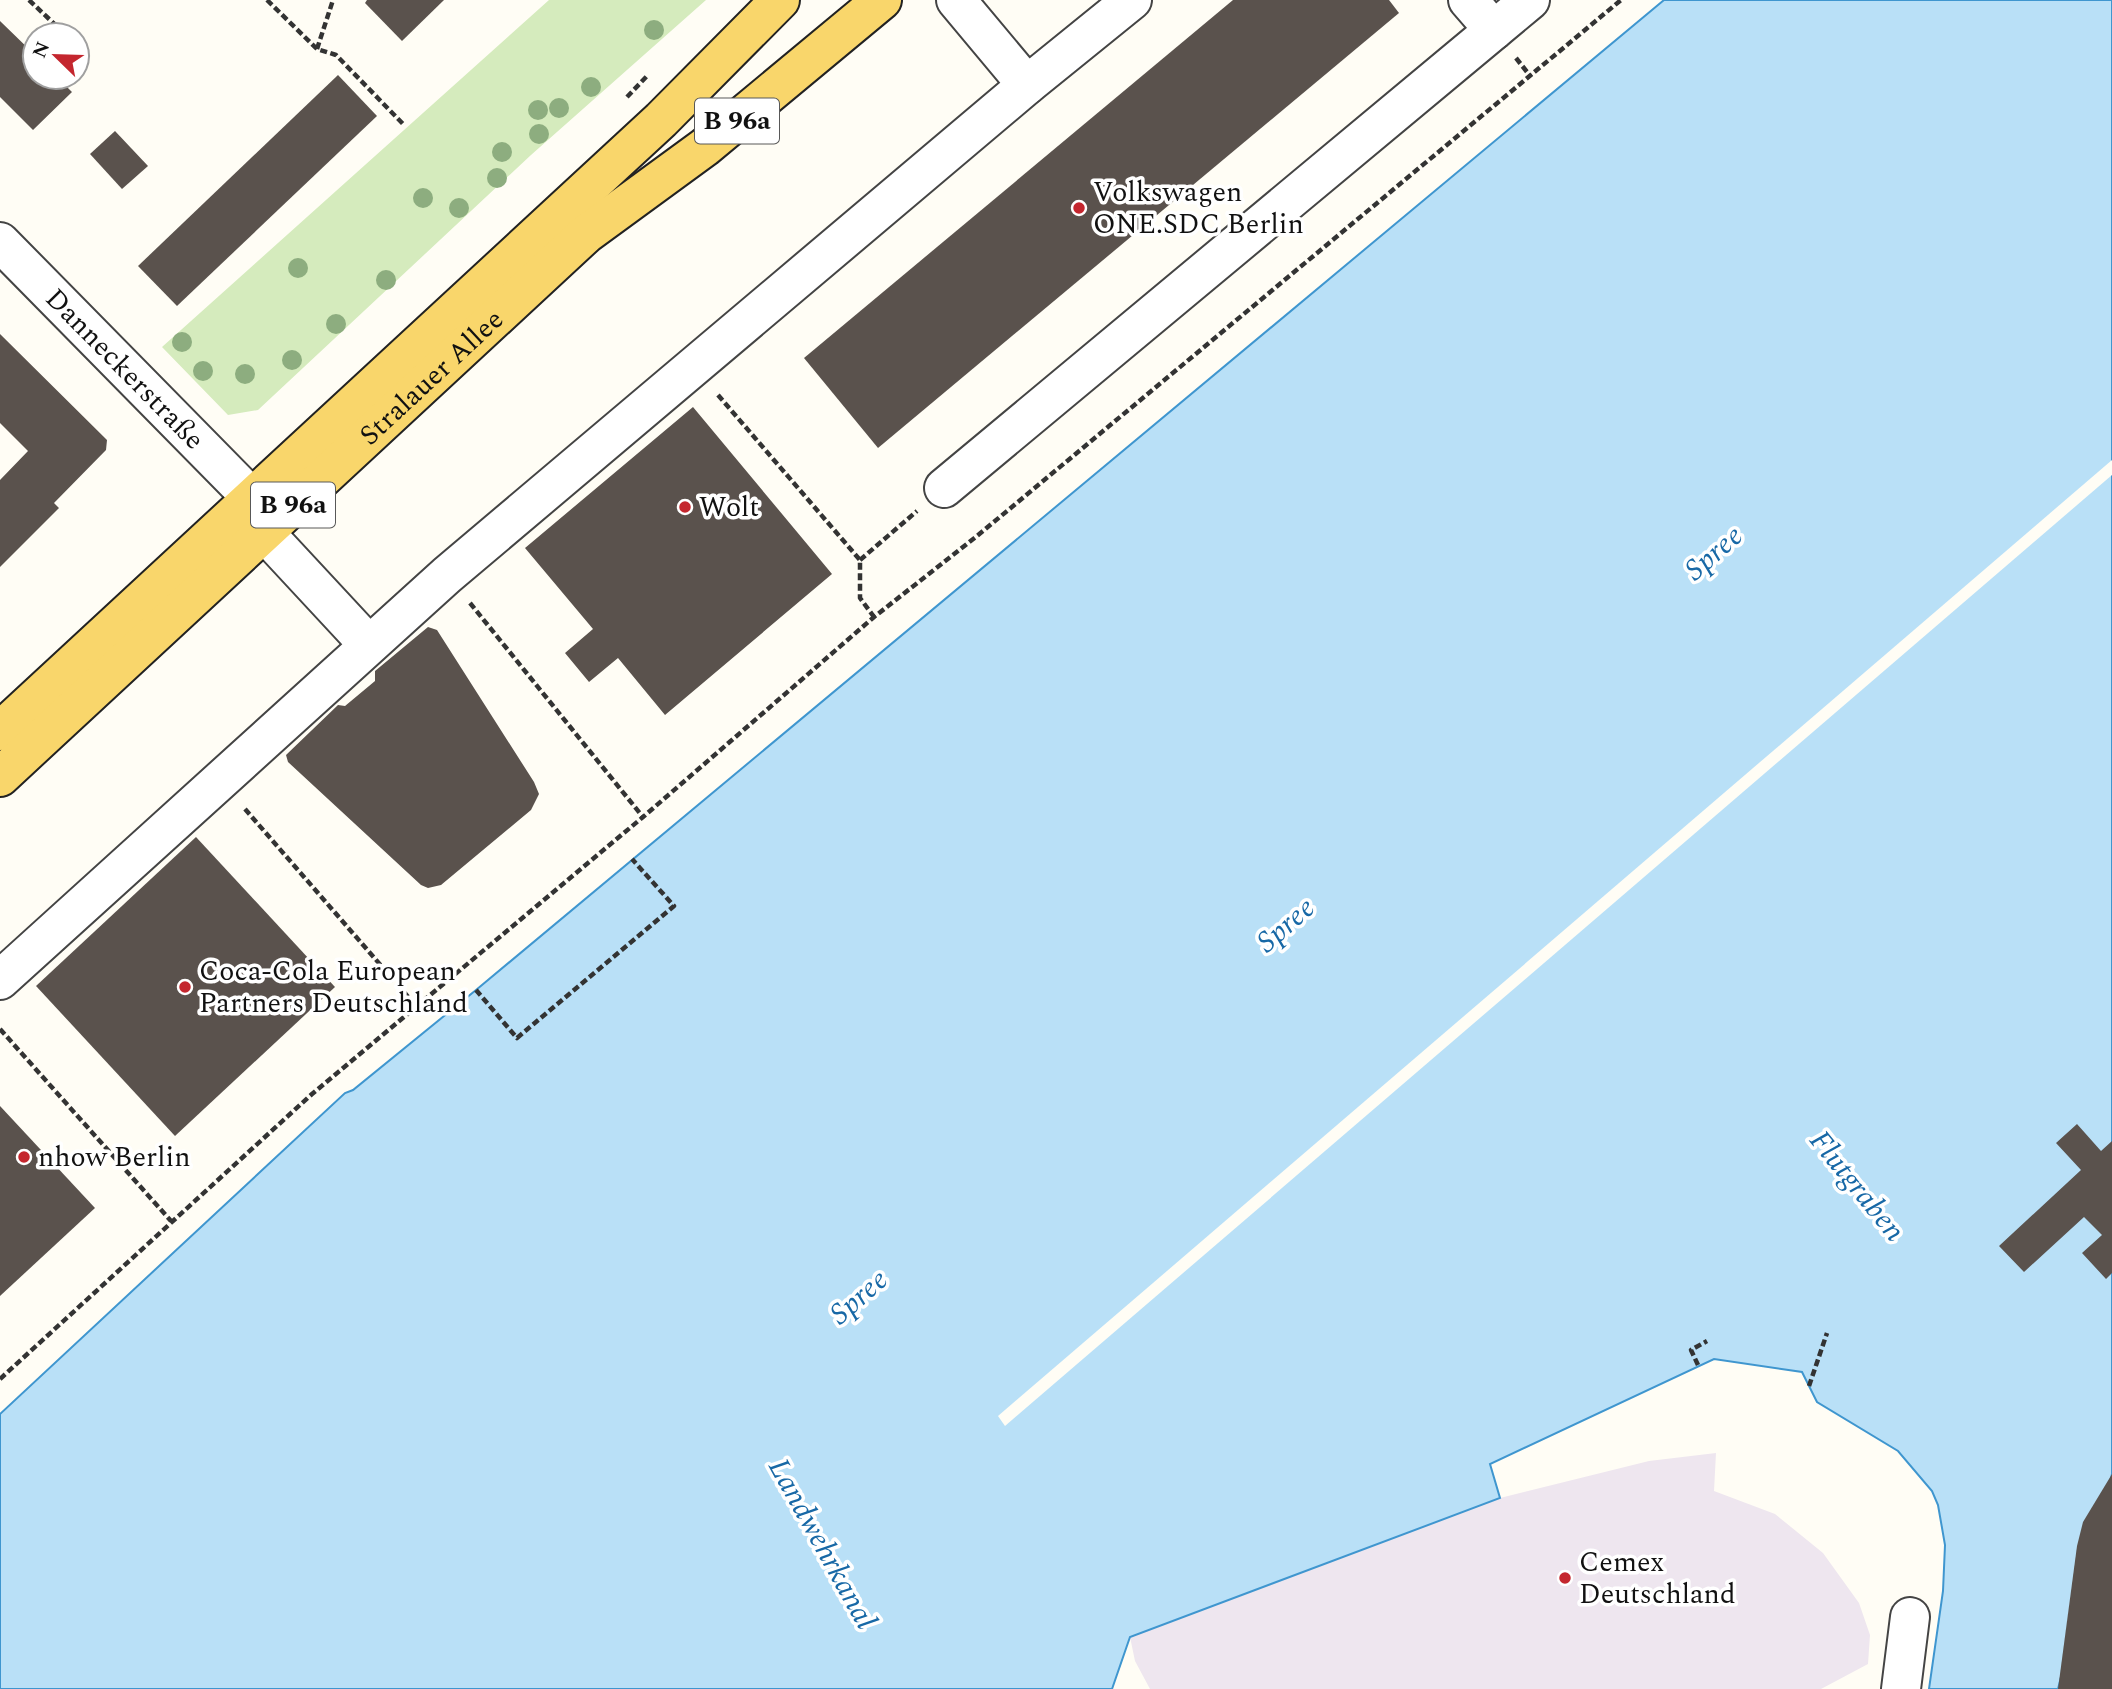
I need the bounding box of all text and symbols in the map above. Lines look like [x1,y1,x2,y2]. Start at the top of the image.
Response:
north arrow [21,21,91,91]
text: N [25,37,58,63]
road number: B 96a [695,98,779,144]
place label: Volkswagen ONE.SDC Berlin [1093,171,1304,246]
marker: Volkswagen ONE.SDC Berlin [1071,200,1087,216]
street label: Danneckerstraße [35,278,215,460]
street label: Stralauer Allee [349,299,513,456]
road number: B 96a [251,482,335,527]
place label: Wolt [699,486,759,529]
marker: Wolt [677,499,693,515]
water label: Spree [1674,514,1754,592]
water label: Spree [1246,886,1326,964]
place label: Coca-Cola European Partners Deutschland [199,950,468,1025]
marker: Coca-Cola European Partners Deutschland [177,979,193,995]
water label: Flutgraben [1798,1120,1917,1252]
place label: nhow Berlin [38,1136,190,1179]
marker: nhow Berlin [16,1149,32,1165]
water label: Spree [819,1258,899,1336]
water label: Landwehrkanal [756,1450,888,1638]
place label: Cemex Deutschland [1579,1541,1736,1616]
marker: Cemex Deutschland [1557,1570,1573,1586]

